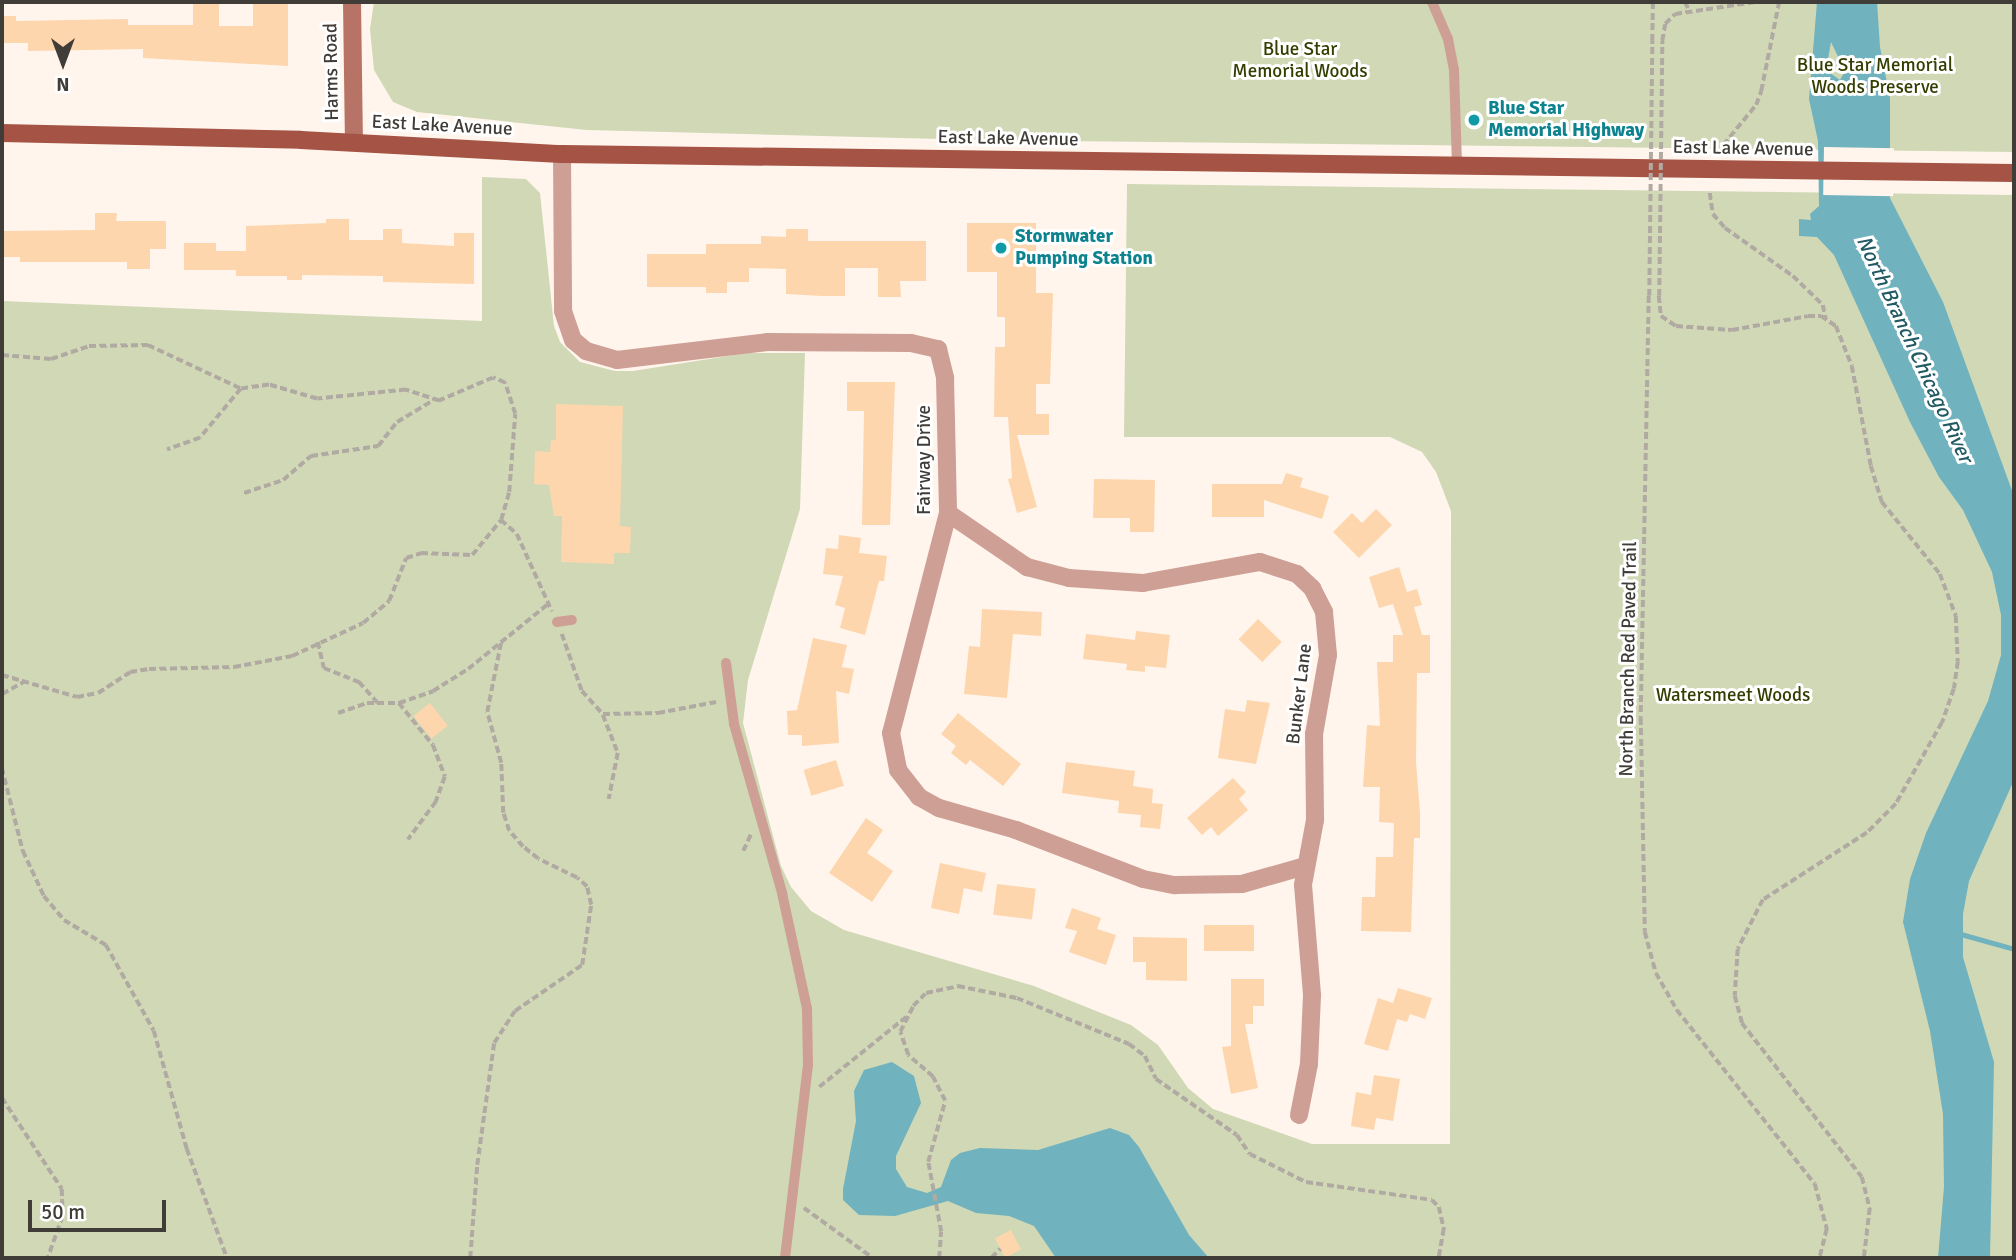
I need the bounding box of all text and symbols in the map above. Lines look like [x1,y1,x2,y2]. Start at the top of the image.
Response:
street label: Harms Road [320,23,344,121]
north arrow [28,28,98,98]
park label: Blue Star Memorial Woods [1232,39,1368,83]
park label: Blue Star Memorial Woods Preserve [1797,55,1953,99]
text: N [56,72,70,96]
place label: Blue Star Memorial Highway [1488,98,1644,142]
street label: East Lake Avenue [371,111,513,141]
marker: Blue Star Memorial Highway [1466,112,1482,128]
street label: East Lake Avenue [937,126,1079,152]
street label: East Lake Avenue [1672,136,1814,162]
place label: Stormwater Pumping Station [1015,226,1153,270]
water label: North Branch Chicago River [1851,232,1979,466]
marker: Stormwater Pumping Station [993,240,1009,256]
street label: Fairway Drive [914,405,936,515]
street label: North Branch Red Paved Trail [1616,541,1642,777]
street label: Bunker Lane [1283,642,1317,746]
park label: Watersmeet Woods [1656,685,1810,707]
scale bar [32,1186,170,1230]
text: 50 m [41,1199,85,1225]

